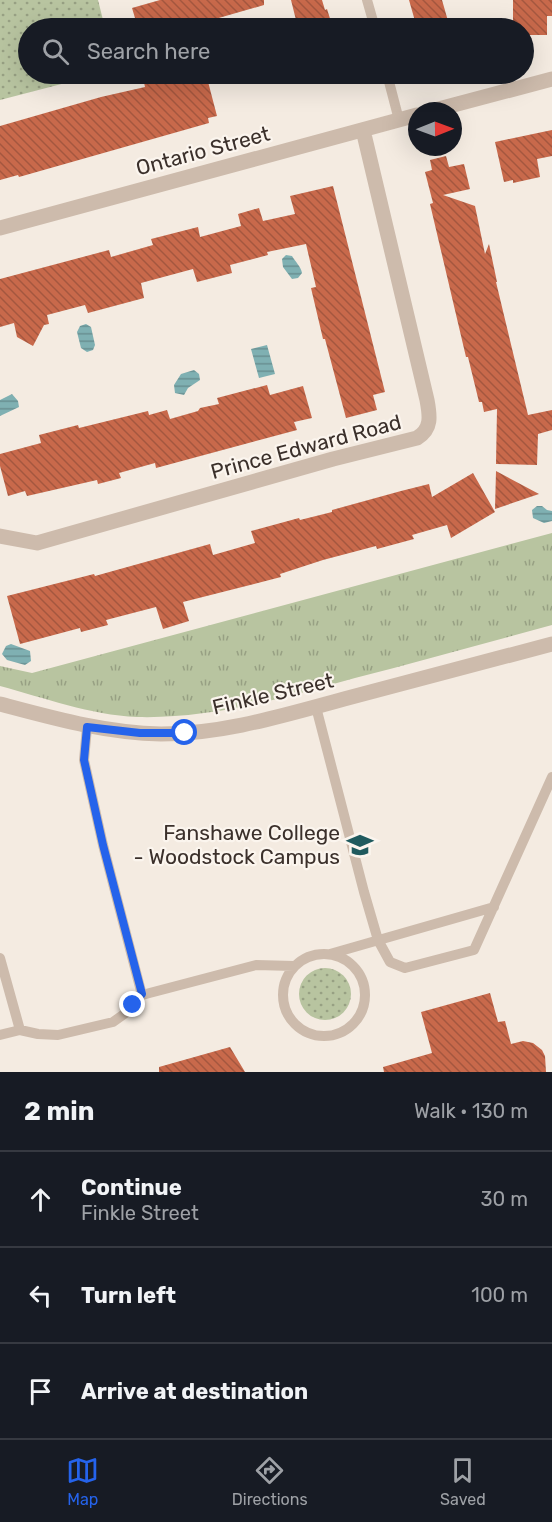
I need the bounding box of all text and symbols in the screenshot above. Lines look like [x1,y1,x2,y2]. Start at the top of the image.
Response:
search box [18,18,534,84]
icon: search [39,35,72,68]
text: Search here [87,38,210,65]
north arrow [408,102,462,156]
street label: Ontario Street [133,121,273,180]
street label: Prince Edward Road [208,409,404,484]
street label: Finkle Street [210,667,336,720]
route start [171,719,197,745]
place label: Fanshawe College - Woodstock Campus [134,820,340,869]
school or university icon: Fanshawe College - Woodstock Campus [345,830,375,860]
route end [119,991,145,1017]
text: 2 min [24,1096,94,1127]
text: Walk · 130 m [414,1099,528,1123]
text: Continue [81,1174,182,1201]
icon: ahead [24,1183,57,1216]
text: 30 m [481,1187,528,1211]
text: Finkle Street [81,1201,199,1225]
icon: left [24,1279,57,1312]
text: Turn left [81,1282,176,1309]
text: 100 m [471,1283,528,1307]
icon: arrive [24,1375,57,1408]
text: Arrive at destination [81,1378,308,1405]
tab: Map [66,1454,99,1509]
tab: Directions [232,1454,308,1509]
tab: Saved [440,1454,486,1509]

